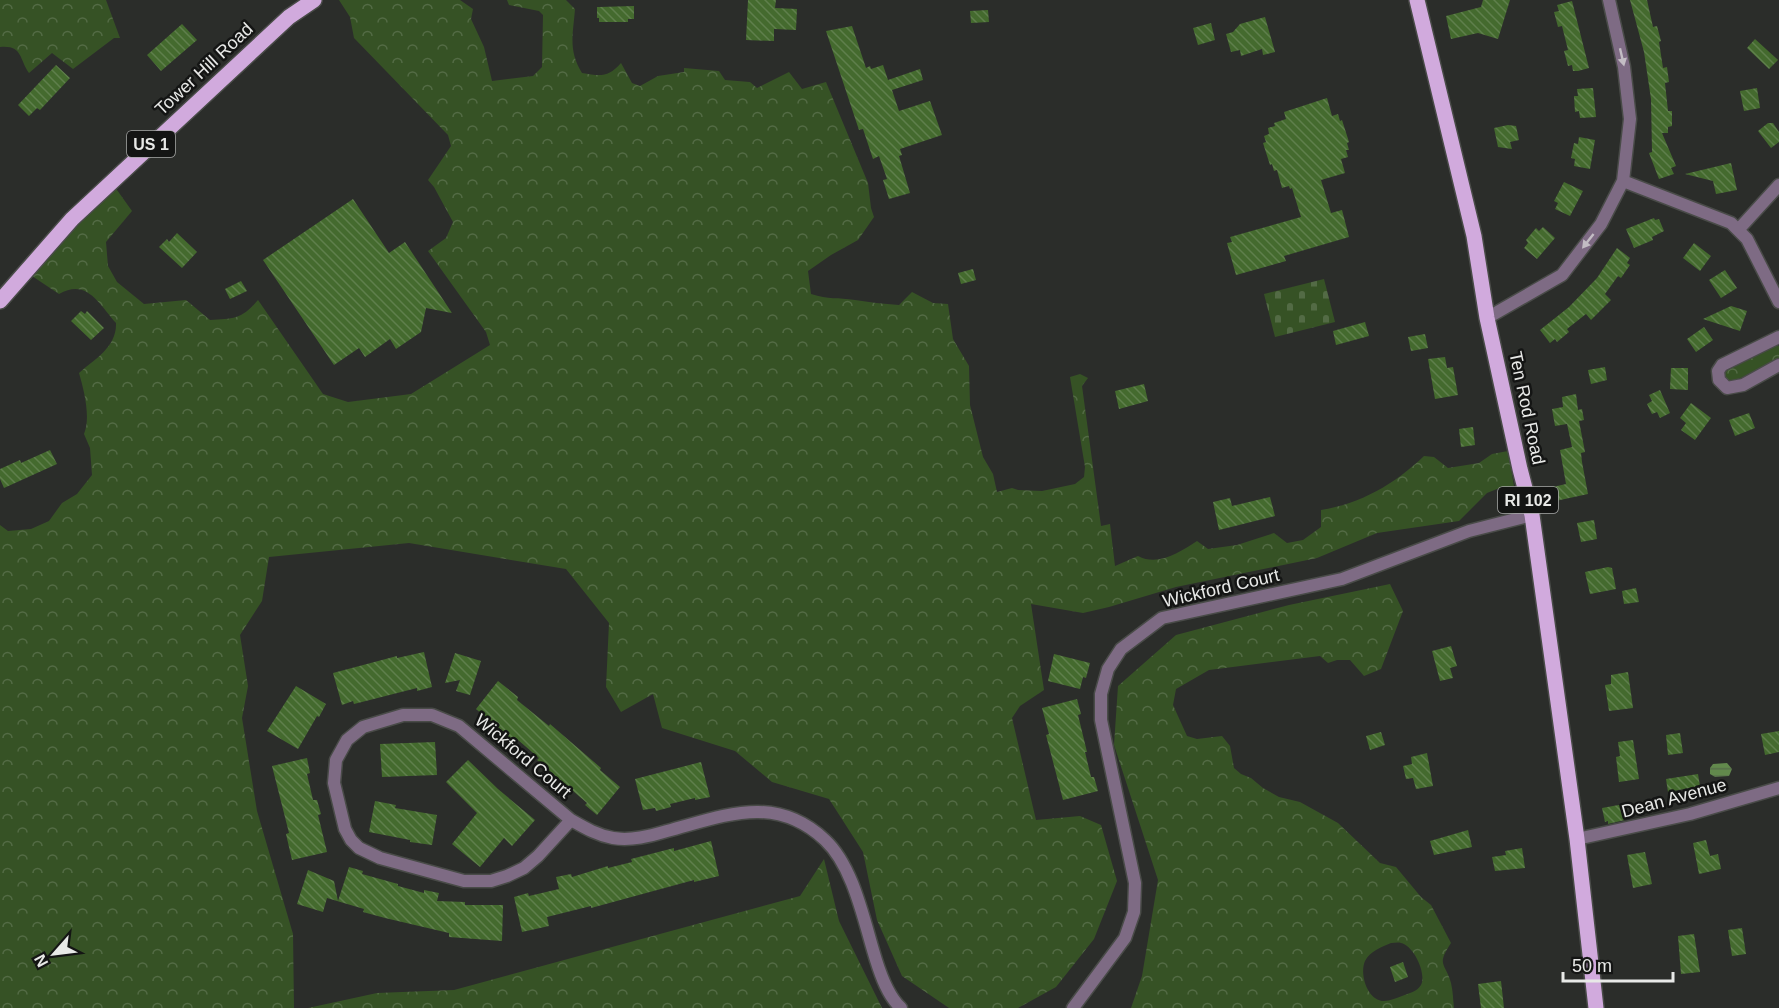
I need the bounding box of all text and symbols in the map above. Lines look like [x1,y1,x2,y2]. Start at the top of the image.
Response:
street label: Tower Hill Road [151,19,257,119]
one-way arrow [1617,48,1627,66]
road number: US 1 [127,131,175,157]
one-way arrow [1582,234,1594,249]
street label: Ten Rod Road [1505,350,1549,466]
road number: RI 102 [1498,487,1558,513]
street label: Wickford Court [1161,565,1281,611]
street label: Wickford Court [471,710,575,802]
street label: Dean Avenue [1619,774,1729,822]
north arrow [24,924,84,984]
scale bar [1563,945,1672,983]
text: N [31,952,51,970]
text: 50 m [1572,956,1612,976]

